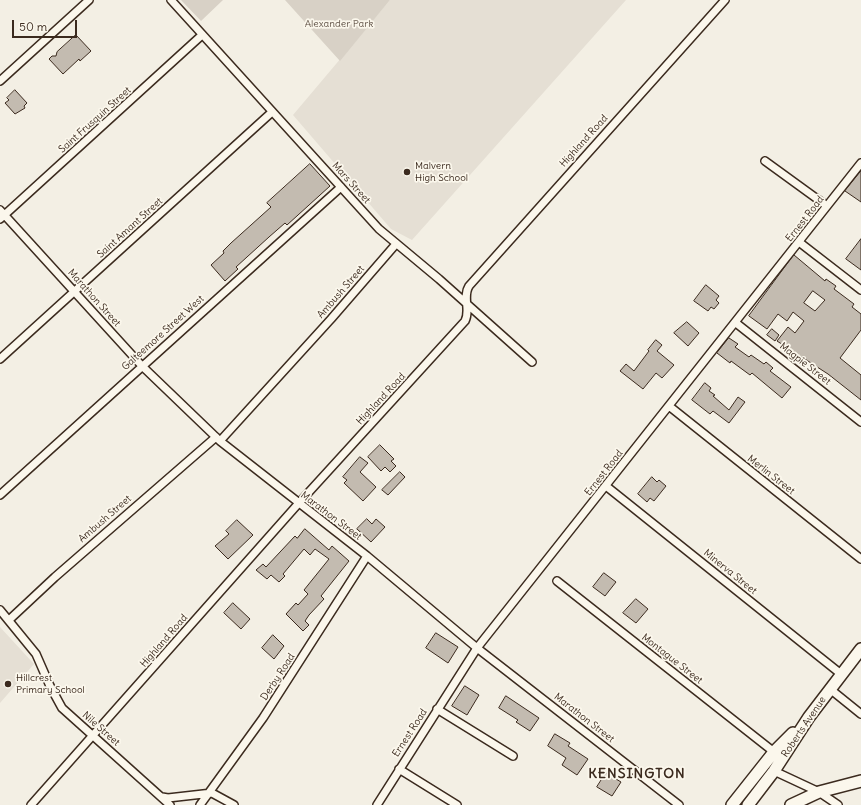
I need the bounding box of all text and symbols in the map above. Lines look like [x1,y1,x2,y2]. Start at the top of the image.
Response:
scale bar [14,12,79,38]
park label: Alexander Park [305,18,373,30]
text: 50 m [19,19,47,34]
street label: Saint Frusquin Street [56,84,134,156]
street label: Highland Road [557,112,611,170]
street label: Mars Street [329,160,373,206]
place label: Malvern High School [415,160,468,184]
marker: Malvern High School [402,167,412,177]
street label: Ernest Road [783,194,827,244]
street label: Saint Amant Street [95,195,165,261]
street label: Ambush Street [315,263,367,321]
street label: Marathon Street [65,267,123,329]
street label: Galteemore Street West [120,293,206,373]
street label: Magpie Street [777,340,833,388]
street label: Highland Road [354,371,408,427]
street label: Ernest Road [582,448,626,498]
street label: Merlin Street [745,453,797,497]
street label: Marathon Street [298,489,364,543]
street label: Ambush Street [76,493,134,545]
street label: Minerva Street [701,547,759,597]
street label: Highland Road [138,612,190,670]
street label: Montague Street [639,631,705,687]
street label: Derby Road [258,651,298,703]
place label: Hillcrest Primary School [16,672,85,696]
marker: Hillcrest Primary School [3,679,13,689]
street label: Marathon Street [552,691,616,745]
street label: Roberts Avenue [779,694,829,760]
street label: Ernest Road [390,707,430,759]
street label: Nile Street [80,709,122,749]
district label: KENSINGTON [588,766,686,782]

